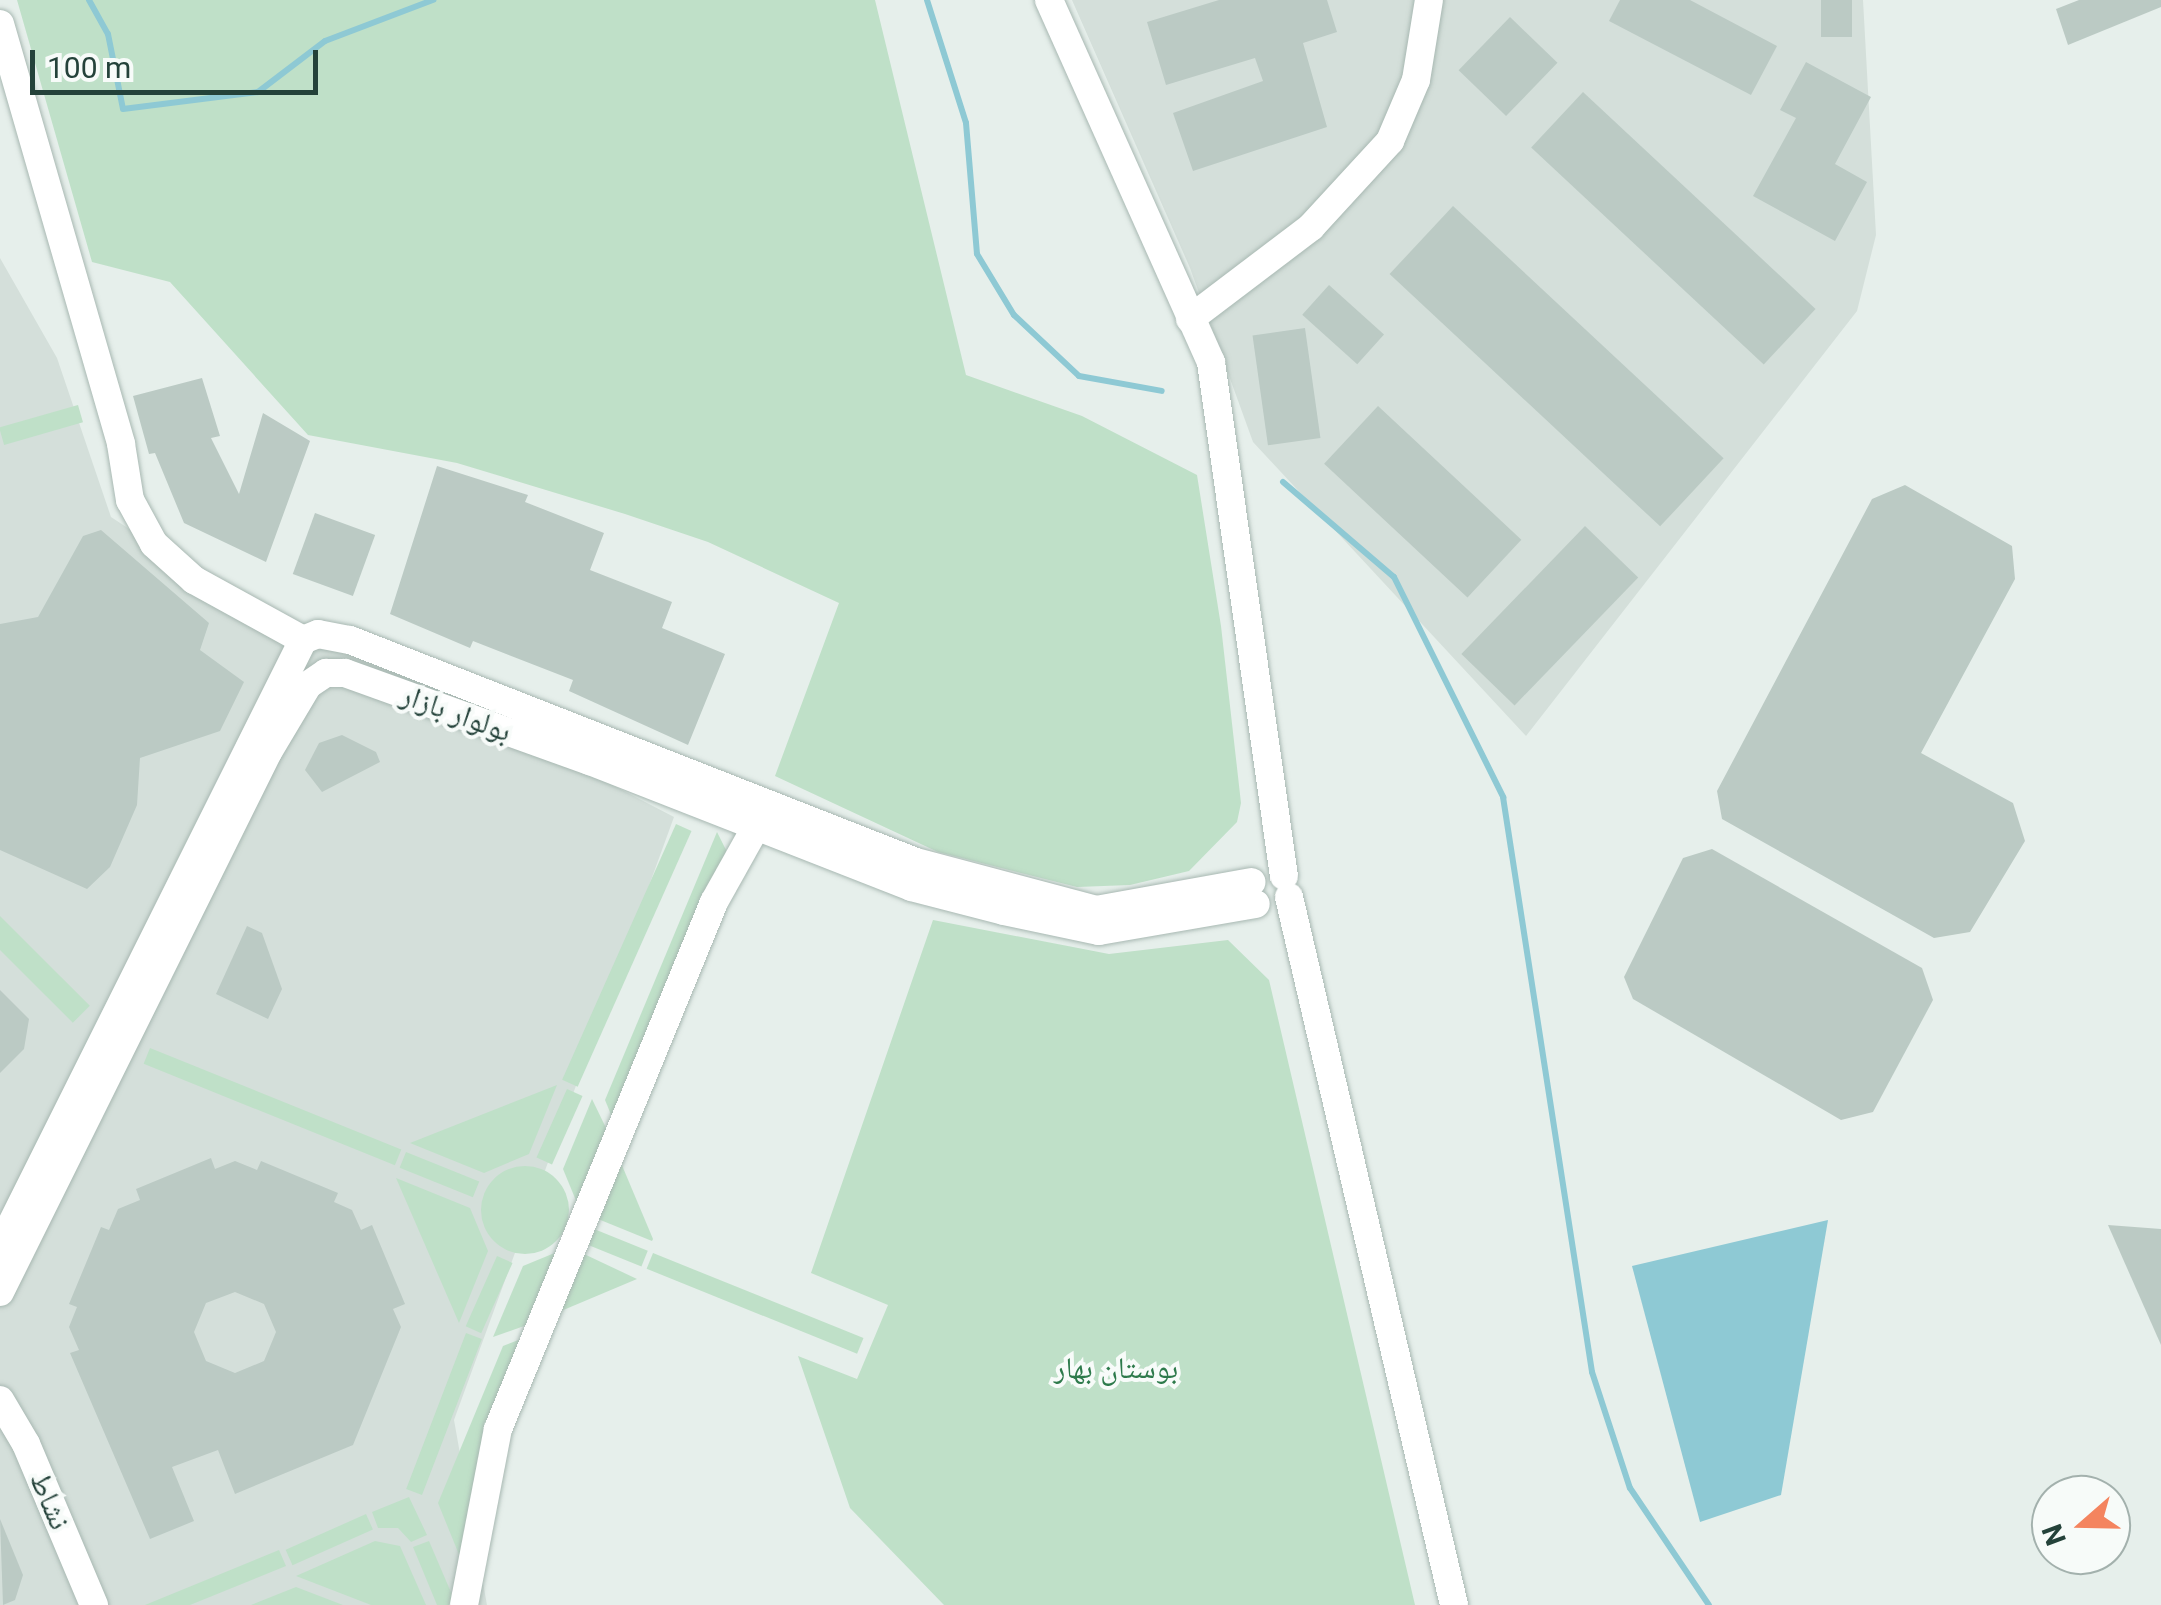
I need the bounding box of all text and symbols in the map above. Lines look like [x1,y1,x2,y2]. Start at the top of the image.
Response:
scale bar [35,30,322,92]
text: 100 m [47,50,131,85]
street label: بولوار بازار [396,676,516,750]
park label: بوستان بهار [1054,1350,1178,1386]
street label: نشاط [22,1467,78,1535]
north arrow [2031,1475,2131,1575]
text: N [2035,1520,2073,1550]

